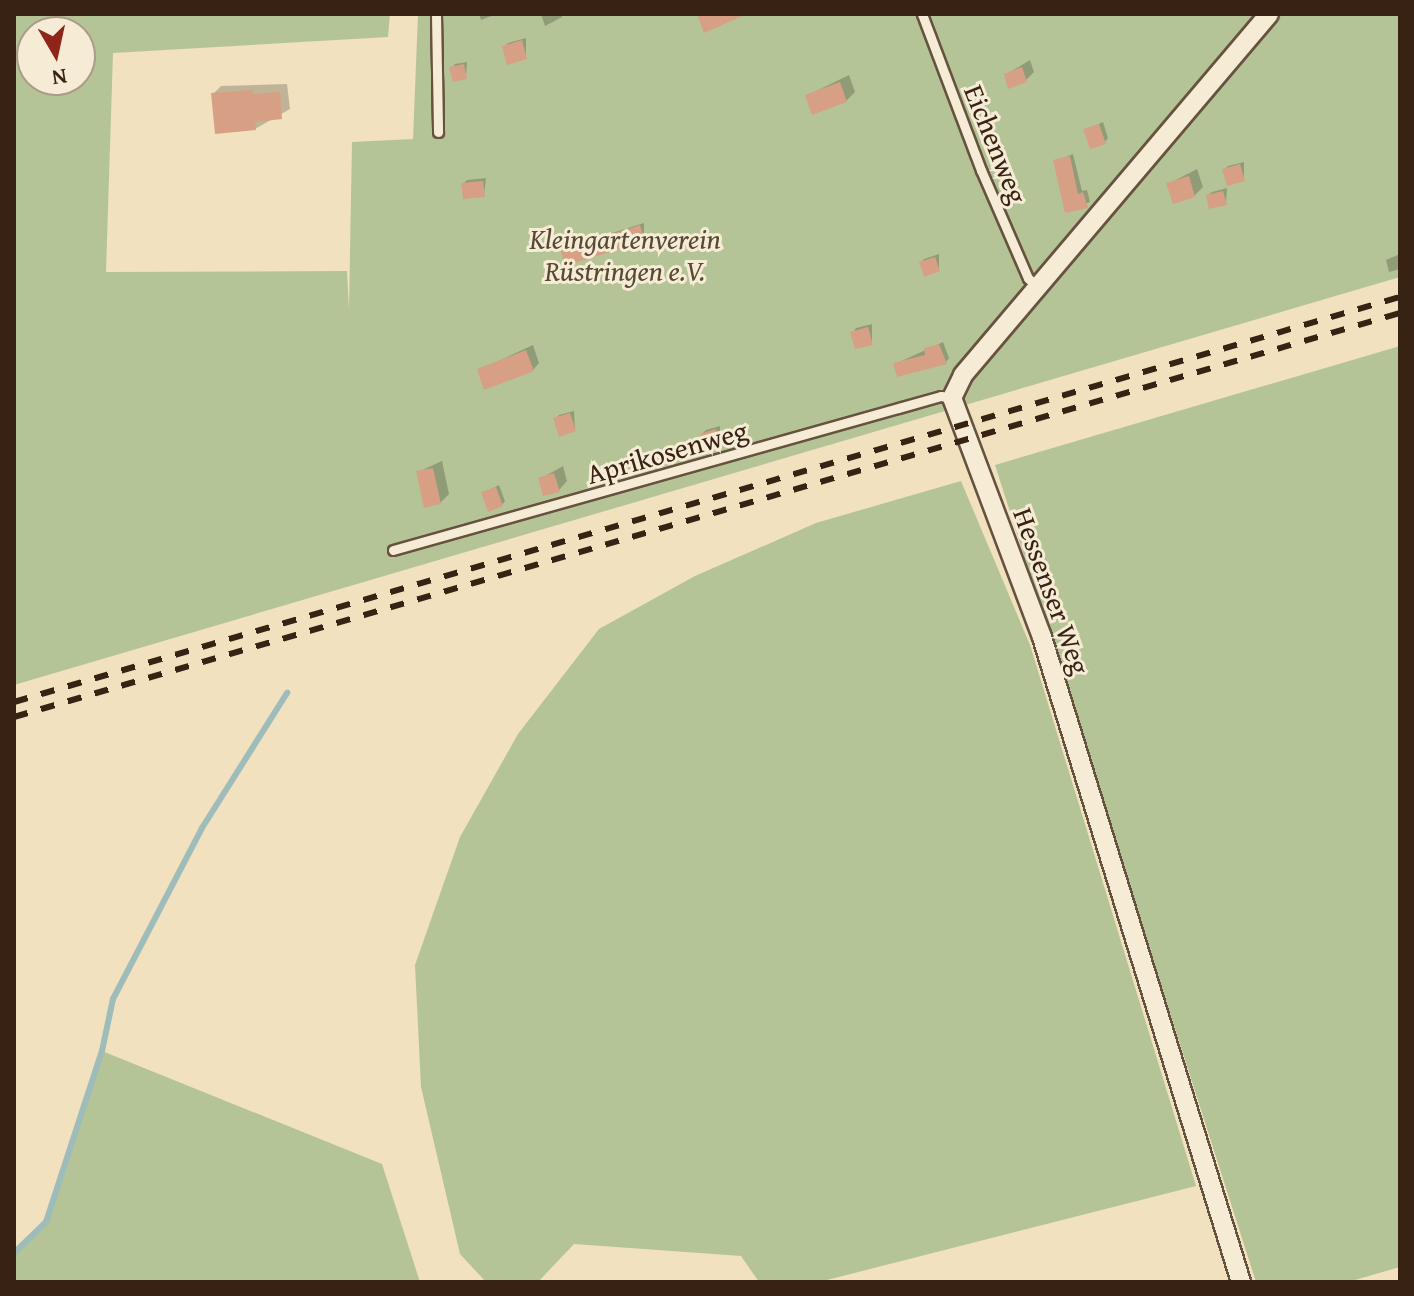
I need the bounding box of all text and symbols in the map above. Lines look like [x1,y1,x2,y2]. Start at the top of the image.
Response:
north arrow [16,16,96,96]
text: N [50,61,69,95]
street label: Eichenweg [957,80,1035,208]
park label: Kleingartenverein Rüstringen e.V. [529,222,721,288]
street label: Aprikosenweg [583,413,751,491]
street label: Hessenser Weg [1006,503,1098,679]

